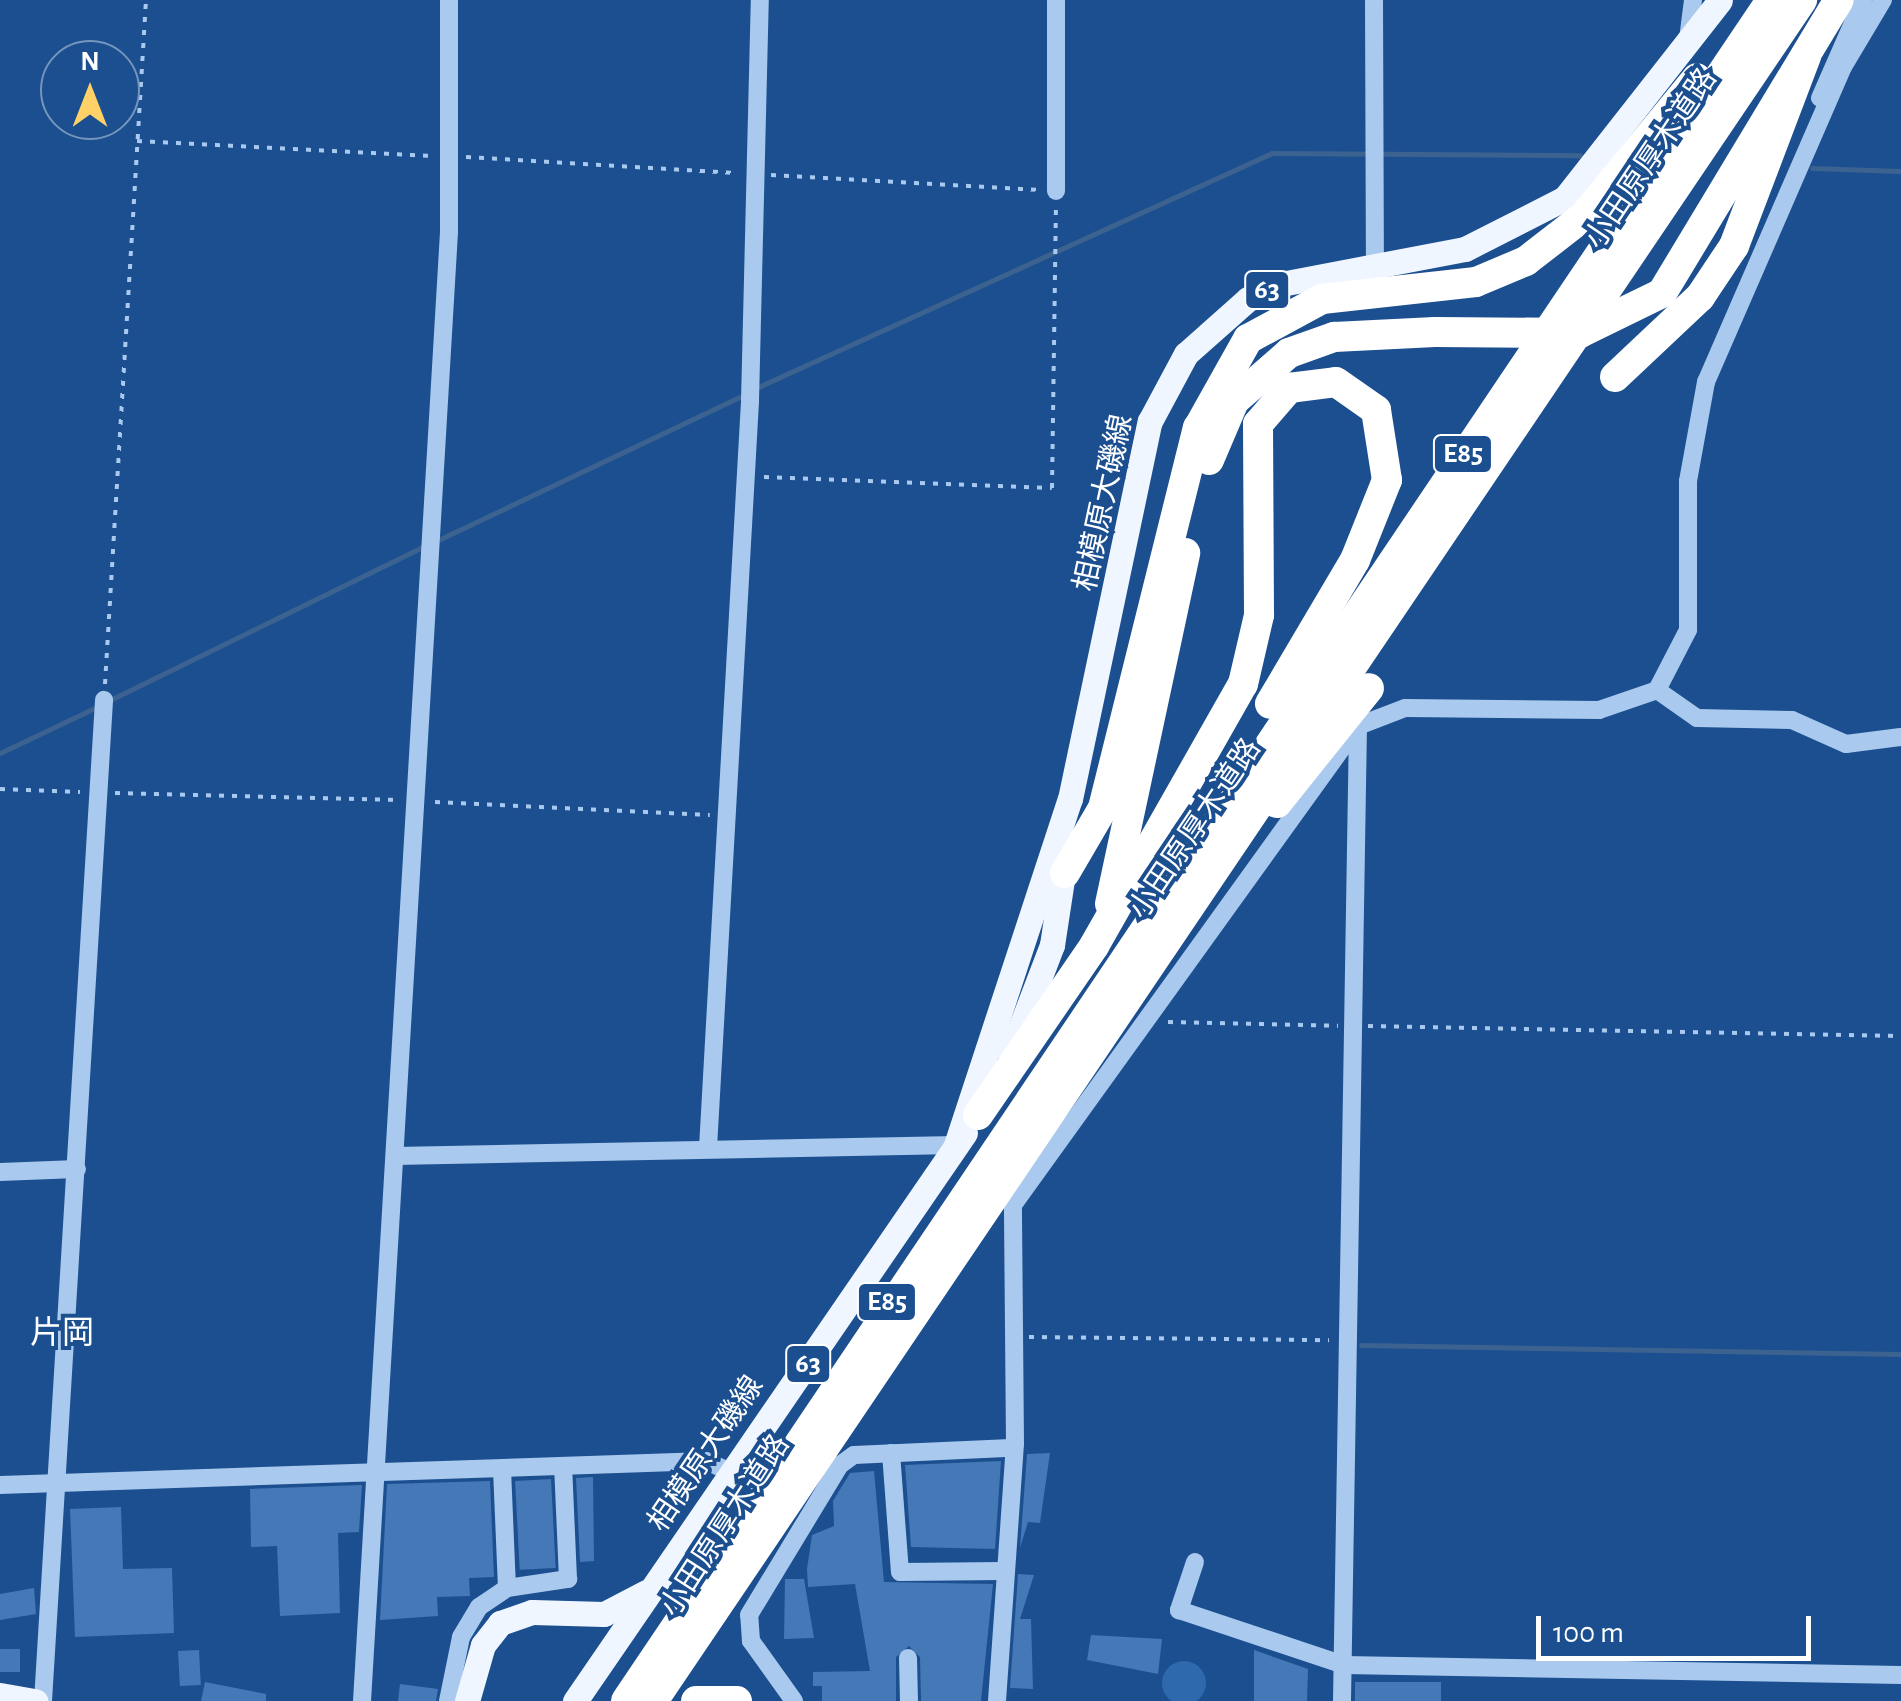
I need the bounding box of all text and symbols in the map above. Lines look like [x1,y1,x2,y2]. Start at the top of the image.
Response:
north arrow [40,40,140,140]
text: N [80,48,100,76]
street label: 小田原厚木道路 [1577,62,1725,256]
road number: 63 [1242,267,1292,313]
street label: 相模原大磯線 [1068,411,1140,595]
road number: E85 [1430,431,1496,477]
street label: 小田原厚木道路 [1121,732,1269,926]
road number: E85 [854,1279,920,1325]
district label: 片岡 [30,1314,94,1352]
road number: 63 [783,1341,833,1387]
street label: 相模原大磯線 [641,1369,771,1539]
street label: 小田原厚木道路 [653,1428,797,1624]
scale bar [1541,1596,1816,1658]
text: 100 m [1553,1618,1624,1648]

